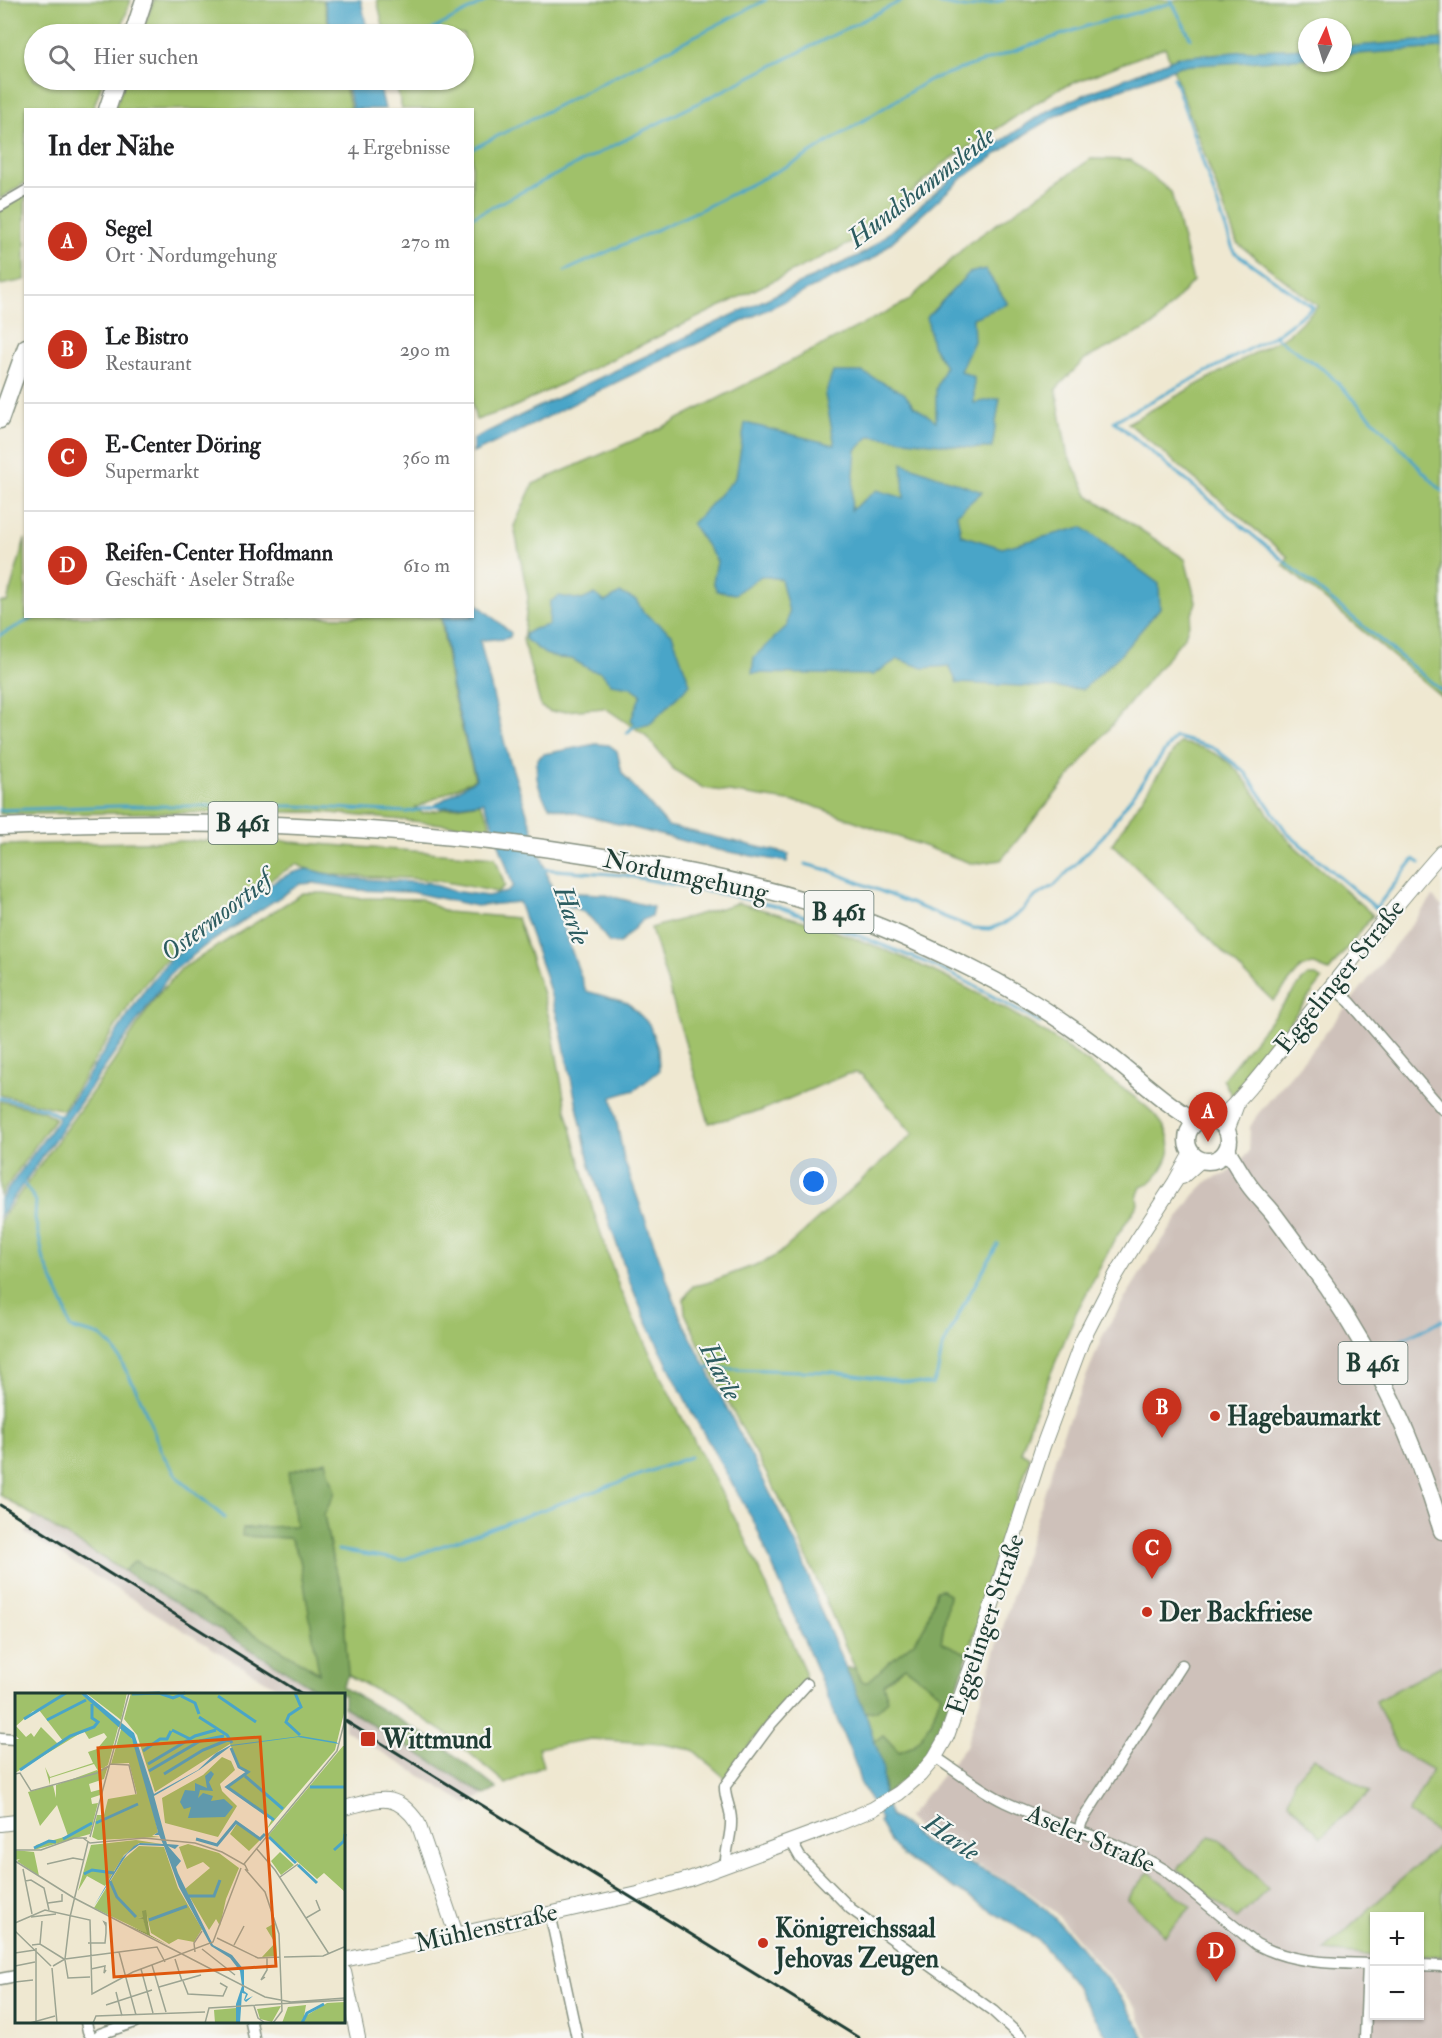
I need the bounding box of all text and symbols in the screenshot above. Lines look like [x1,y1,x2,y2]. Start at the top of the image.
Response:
north arrow [1298,18,1352,72]
search box [24,24,474,90]
icon: search [45,41,78,74]
text: Hier suchen [93,43,199,71]
water label: Hundshammsleide [839,119,1002,256]
text: In der Nähe [48,131,174,163]
text: 4 Ergebnisse [348,135,450,160]
text: Segel [105,215,152,243]
text: A [61,229,74,254]
text: 270 m [401,229,450,254]
text: Ort · Nordumgehung [105,243,277,268]
text: Le Bistro [105,323,188,351]
text: B [61,337,74,362]
text: 290 m [400,337,450,362]
text: Restaurant [105,351,192,376]
text: E-Center Döring [105,431,261,459]
text: C [60,445,75,470]
text: 360 m [402,445,450,470]
text: Supermarkt [105,459,199,484]
text: Reifen-Center Hofdmann [105,539,333,567]
text: D [59,553,76,578]
text: 610 m [403,553,450,578]
text: Geschäft · Aseler Straße [105,567,295,592]
road number: B 461 [208,802,278,844]
street label: Nordumgehung [600,843,772,909]
water label: Ostermoortief [154,860,284,969]
water label: Harle [545,879,597,950]
road number: B 461 [804,891,874,933]
street label: Eggelinger Straße [1268,893,1412,1060]
pin: A [1188,1092,1228,1142]
your location [799,1167,828,1196]
water label: Harle [691,1335,750,1407]
road number: B 461 [1338,1342,1408,1384]
pin: B [1142,1388,1182,1438]
place label: Hagebaumarkt [1227,1401,1381,1434]
marker: Hagebaumarkt [1208,1409,1222,1423]
street label: Eggelinger Straße [940,1530,1032,1719]
pin: C [1132,1530,1172,1579]
place label: Der Backfriese [1159,1597,1312,1629]
marker: Der Backfriese [1140,1605,1154,1619]
inset map [15,1693,345,2023]
place label: Wittmund [381,1724,492,1756]
marker: Wittmund [359,1730,377,1748]
street label: Aseler Straße [1020,1797,1160,1880]
water label: Harle [916,1805,987,1869]
street label: Mühlenstraße [412,1896,561,1960]
map controls [1370,1912,1424,2020]
button: + [1370,1912,1424,1966]
place label: Königreichssaal Jehovas Zeugen [773,1913,940,1976]
pin: D [1196,1932,1236,1982]
marker: Königreichssaal Jehovas Zeugen [756,1936,770,1950]
button: − [1370,1966,1424,2020]

